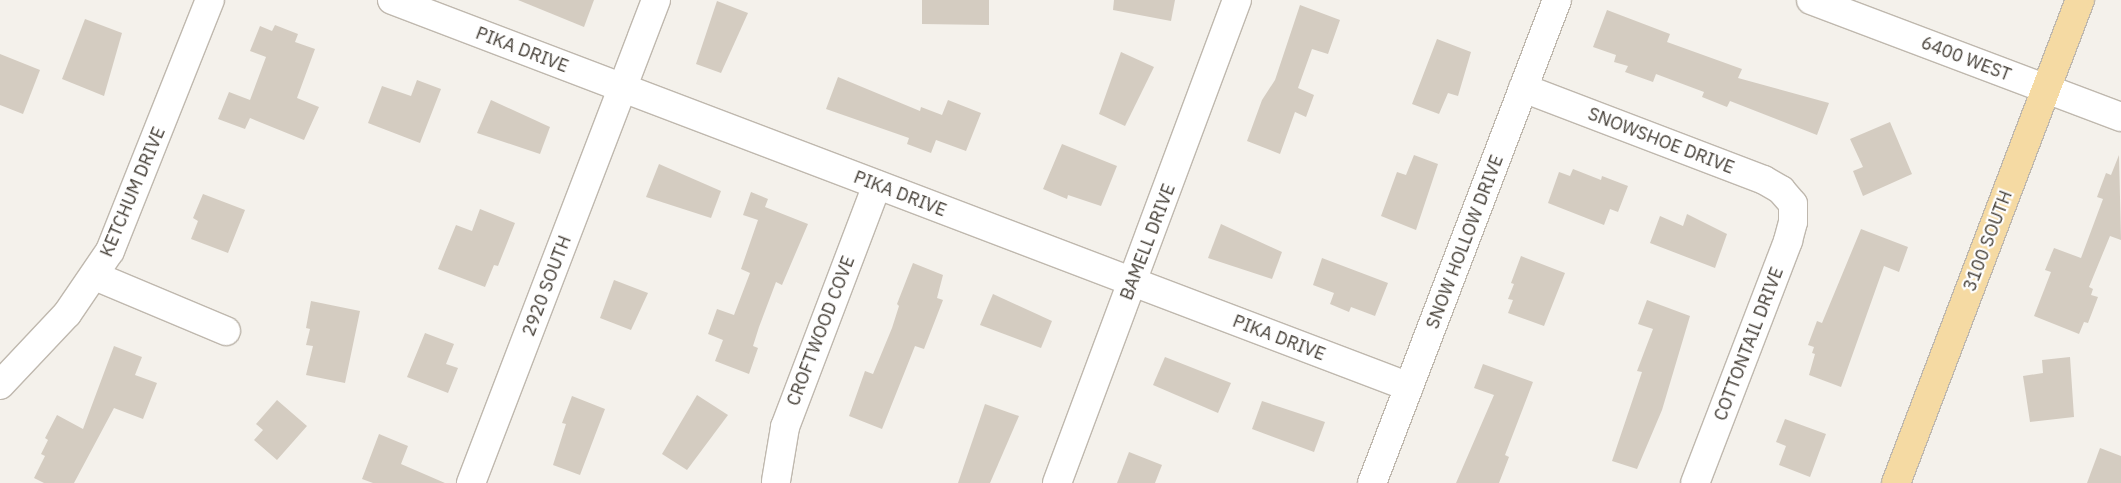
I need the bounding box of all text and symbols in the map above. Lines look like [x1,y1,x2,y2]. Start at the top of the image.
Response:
street label: PIKA DRIVE [473,22,571,78]
street label: 6400 WEST [1918,32,2014,86]
street label: SNOWSHOE DRIVE [1585,103,1737,179]
street label: KETCHUM DRIVE [96,124,170,260]
street label: SNOW HOLLOW DRIVE [1422,152,1508,332]
street label: PIKA DRIVE [851,166,949,222]
street label: BAMELL DRIVE [1116,181,1180,303]
street label: 3100 SOUTH [1959,188,2017,294]
street label: 2920 SOUTH [518,233,576,339]
street label: CROFTWOOD COVE [782,253,860,409]
street label: COTTONTAIL DRIVE [1710,264,1788,424]
street label: PIKA DRIVE [1230,310,1328,366]

